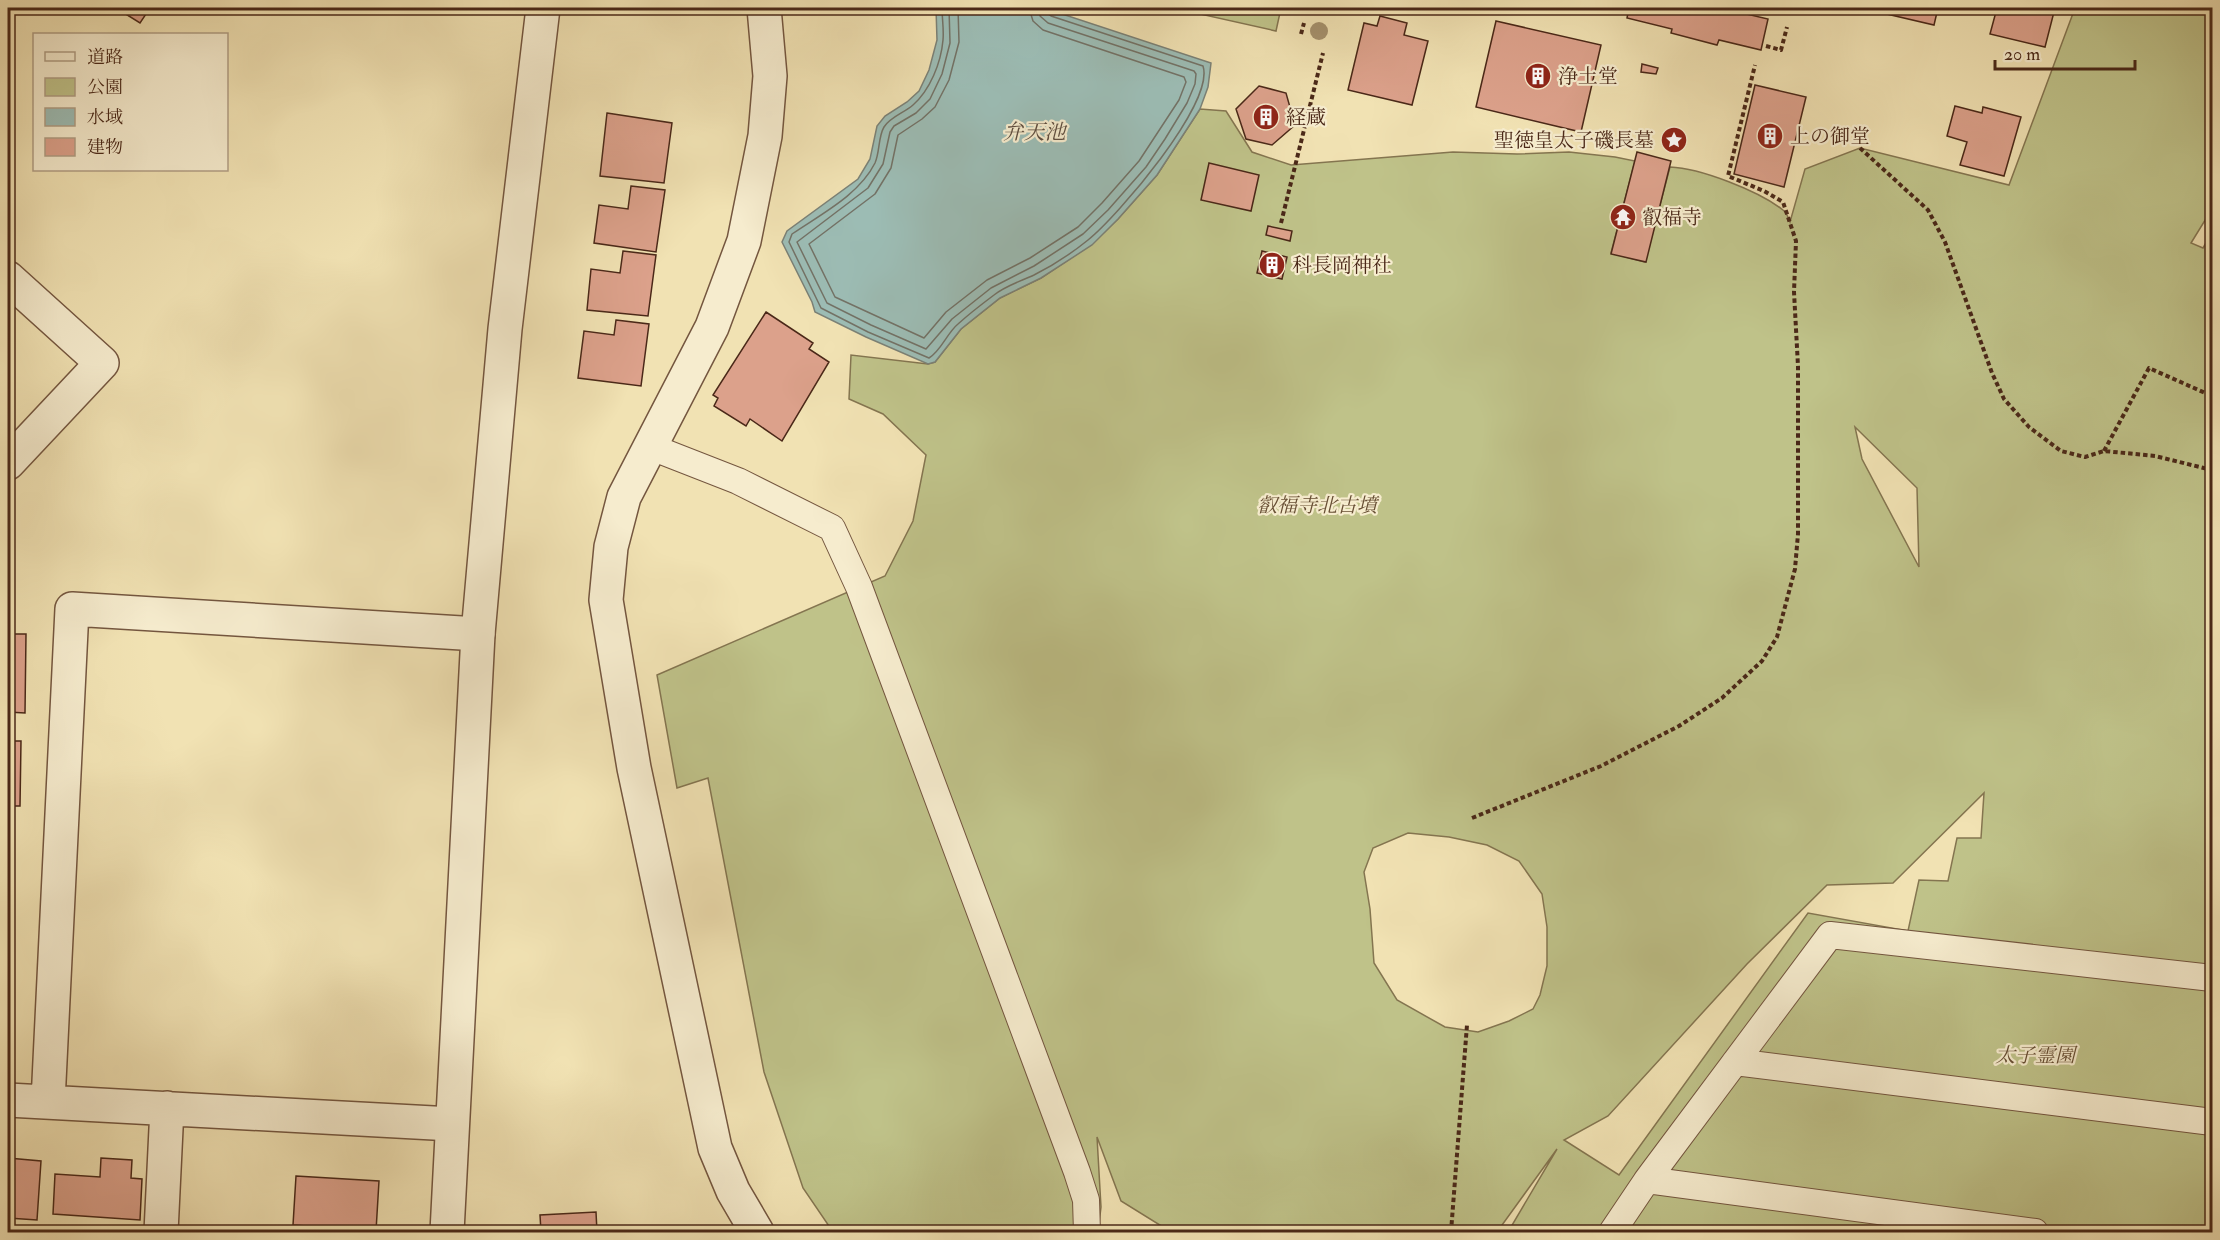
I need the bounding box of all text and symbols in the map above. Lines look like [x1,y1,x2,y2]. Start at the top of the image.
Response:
legend [33,33,228,171]
scale bar [1995,33,2134,71]
text: 20 m [2004,43,2040,66]
text: 道路 [87,46,123,69]
building icon: 浄土堂 [1523,61,1553,91]
place label: 浄土堂 [1558,64,1618,89]
text: 公園 [87,76,123,99]
building icon: 経蔵 [1251,102,1281,132]
place label: 経蔵 [1286,105,1326,130]
text: 水域 [87,106,123,129]
water label: 弁天池 [1003,119,1067,146]
building icon: 上の御堂 [1755,121,1785,151]
place label: 上の御堂 [1790,124,1870,149]
place icon: 聖徳皇太子磯長墓 [1659,125,1689,155]
place label: 聖徳皇太子磯長墓 [1494,128,1654,153]
text: 建物 [87,136,123,159]
temple icon: 叡福寺 [1608,202,1638,232]
place label: 叡福寺 [1642,205,1702,230]
building icon: 科長岡神社 [1257,250,1287,280]
place label: 科長岡神社 [1292,253,1392,278]
park label: 叡福寺北古墳 [1257,493,1380,518]
park label: 太子霊園 [1995,1043,2078,1068]

